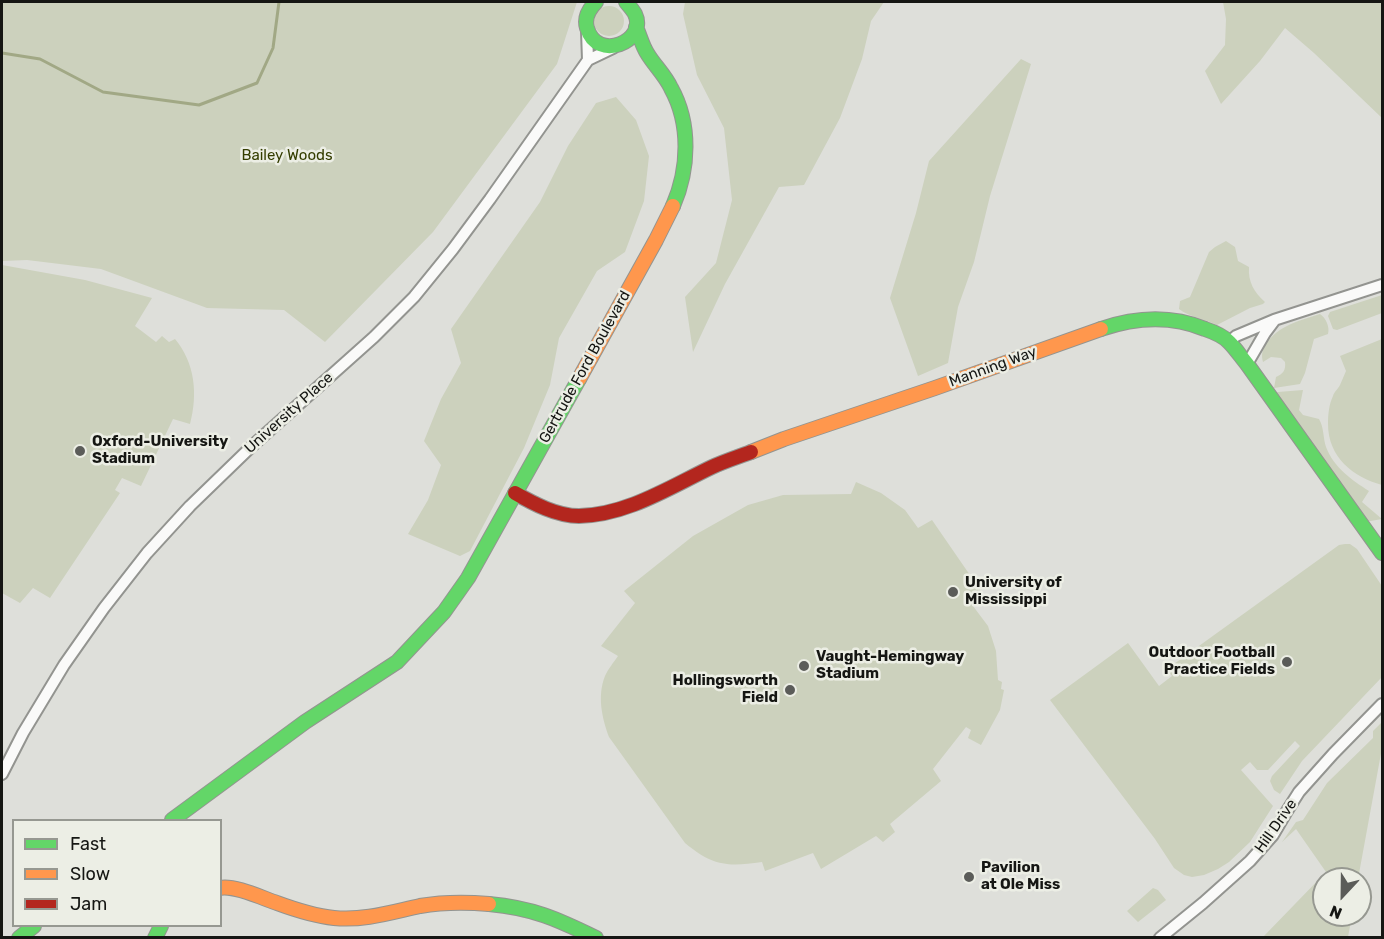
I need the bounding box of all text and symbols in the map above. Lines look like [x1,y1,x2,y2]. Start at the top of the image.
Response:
park label: Bailey Woods [241,147,333,165]
street label: Gertrude Ford Boulevard [536,288,634,446]
street label: Manning Way [947,343,1039,391]
street label: University Place [241,369,337,457]
place label: Oxford-University Stadium [92,433,228,468]
marker: Oxford-University Stadium [73,444,87,458]
place label: University of Mississippi [965,574,1062,609]
marker: University of Mississippi [946,585,960,599]
place label: Outdoor Football Practice Fields [1149,644,1275,679]
place label: Vaught-Hemingway Stadium [816,648,964,683]
marker: Outdoor Football Practice Fields [1280,655,1294,669]
marker: Vaught-Hemingway Stadium [797,659,811,673]
place label: Hollingsworth Field [673,672,778,707]
marker: Hollingsworth Field [783,683,797,697]
street label: Hill Drive [1251,796,1301,856]
legend [12,819,222,927]
text: Fast [70,833,106,855]
place label: Pavilion at Ole Miss [981,859,1060,894]
text: Slow [70,863,110,885]
north arrow [1312,867,1372,927]
marker: Pavilion at Ole Miss [962,870,976,884]
text: Jam [70,893,107,915]
text: N [1327,901,1345,923]

